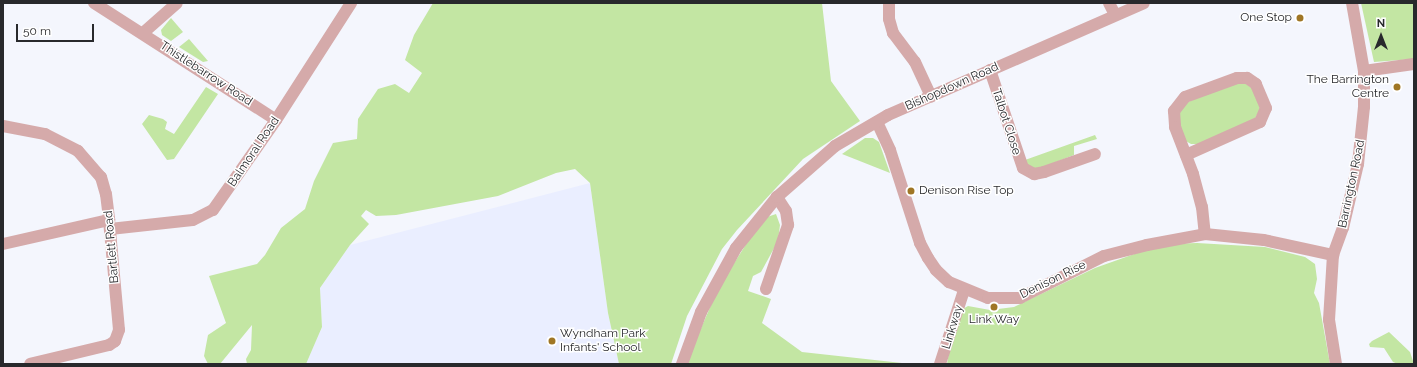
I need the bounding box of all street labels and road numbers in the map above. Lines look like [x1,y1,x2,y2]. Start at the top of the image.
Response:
street label: Thistlebarrow Road [157,39,255,109]
street label: Bishopdown Road [903,60,1001,114]
street label: Talbot Close [989,87,1023,157]
street label: Balmoral Road [225,114,283,190]
street label: Barrington Road [1336,139,1368,229]
street label: Bartlett Road [102,210,122,284]
street label: Denison Rise [1018,258,1088,302]
street label: Linkway [939,303,967,351]

